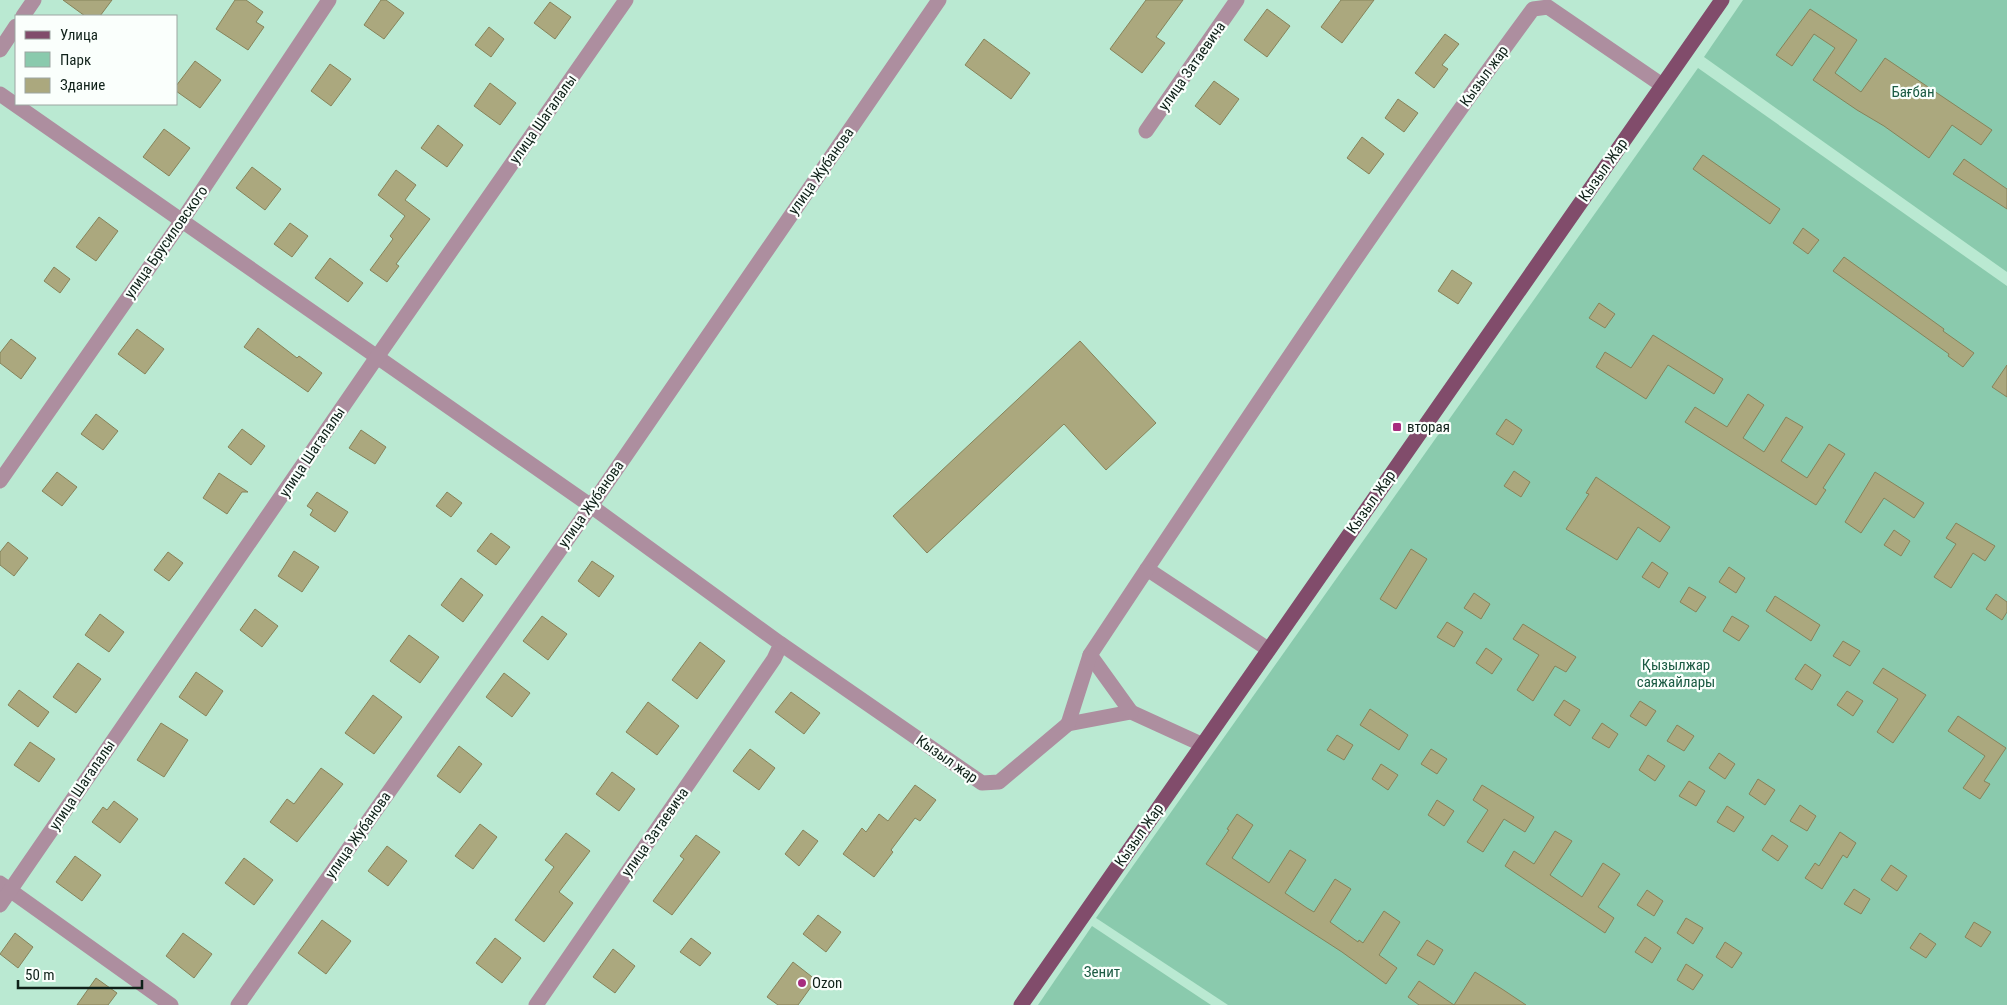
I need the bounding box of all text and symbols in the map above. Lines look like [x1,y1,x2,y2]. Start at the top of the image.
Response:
legend [15,15,178,105]
street label: улица Затаевича [1155,18,1229,114]
text: Улица [60,26,98,44]
street label: Кызыл жар [1456,42,1512,110]
text: Парк [60,51,91,69]
street label: улица Шагалалы [506,71,580,167]
text: Здание [60,76,105,94]
park label: Бағбан [1891,83,1935,101]
street label: улица Жубанова [784,124,858,218]
street label: Кызыл Жар [1575,135,1631,205]
street label: улица Брусиловского [120,182,212,302]
street label: улица Шагалалы [275,404,349,500]
place label: вторая [1407,418,1450,436]
marker: вторая [1391,421,1403,433]
street label: улица Жубанова [554,457,628,551]
street label: Кызыл Жар [1343,467,1399,537]
park label: Қызылжар саяжайлары [1637,656,1715,691]
street label: Кызыл жар [913,731,981,787]
street label: улица Шагалалы [45,737,119,833]
street label: улица Затаевича [618,784,692,880]
street label: улица Жубанова [321,788,395,882]
street label: Кызыл Жар [1111,800,1167,870]
scale bar [18,958,141,990]
park label: Зенит [1084,963,1120,981]
text: 50 m [25,966,55,984]
place label: Ozon [812,974,842,992]
marker: Ozon [796,977,808,989]

